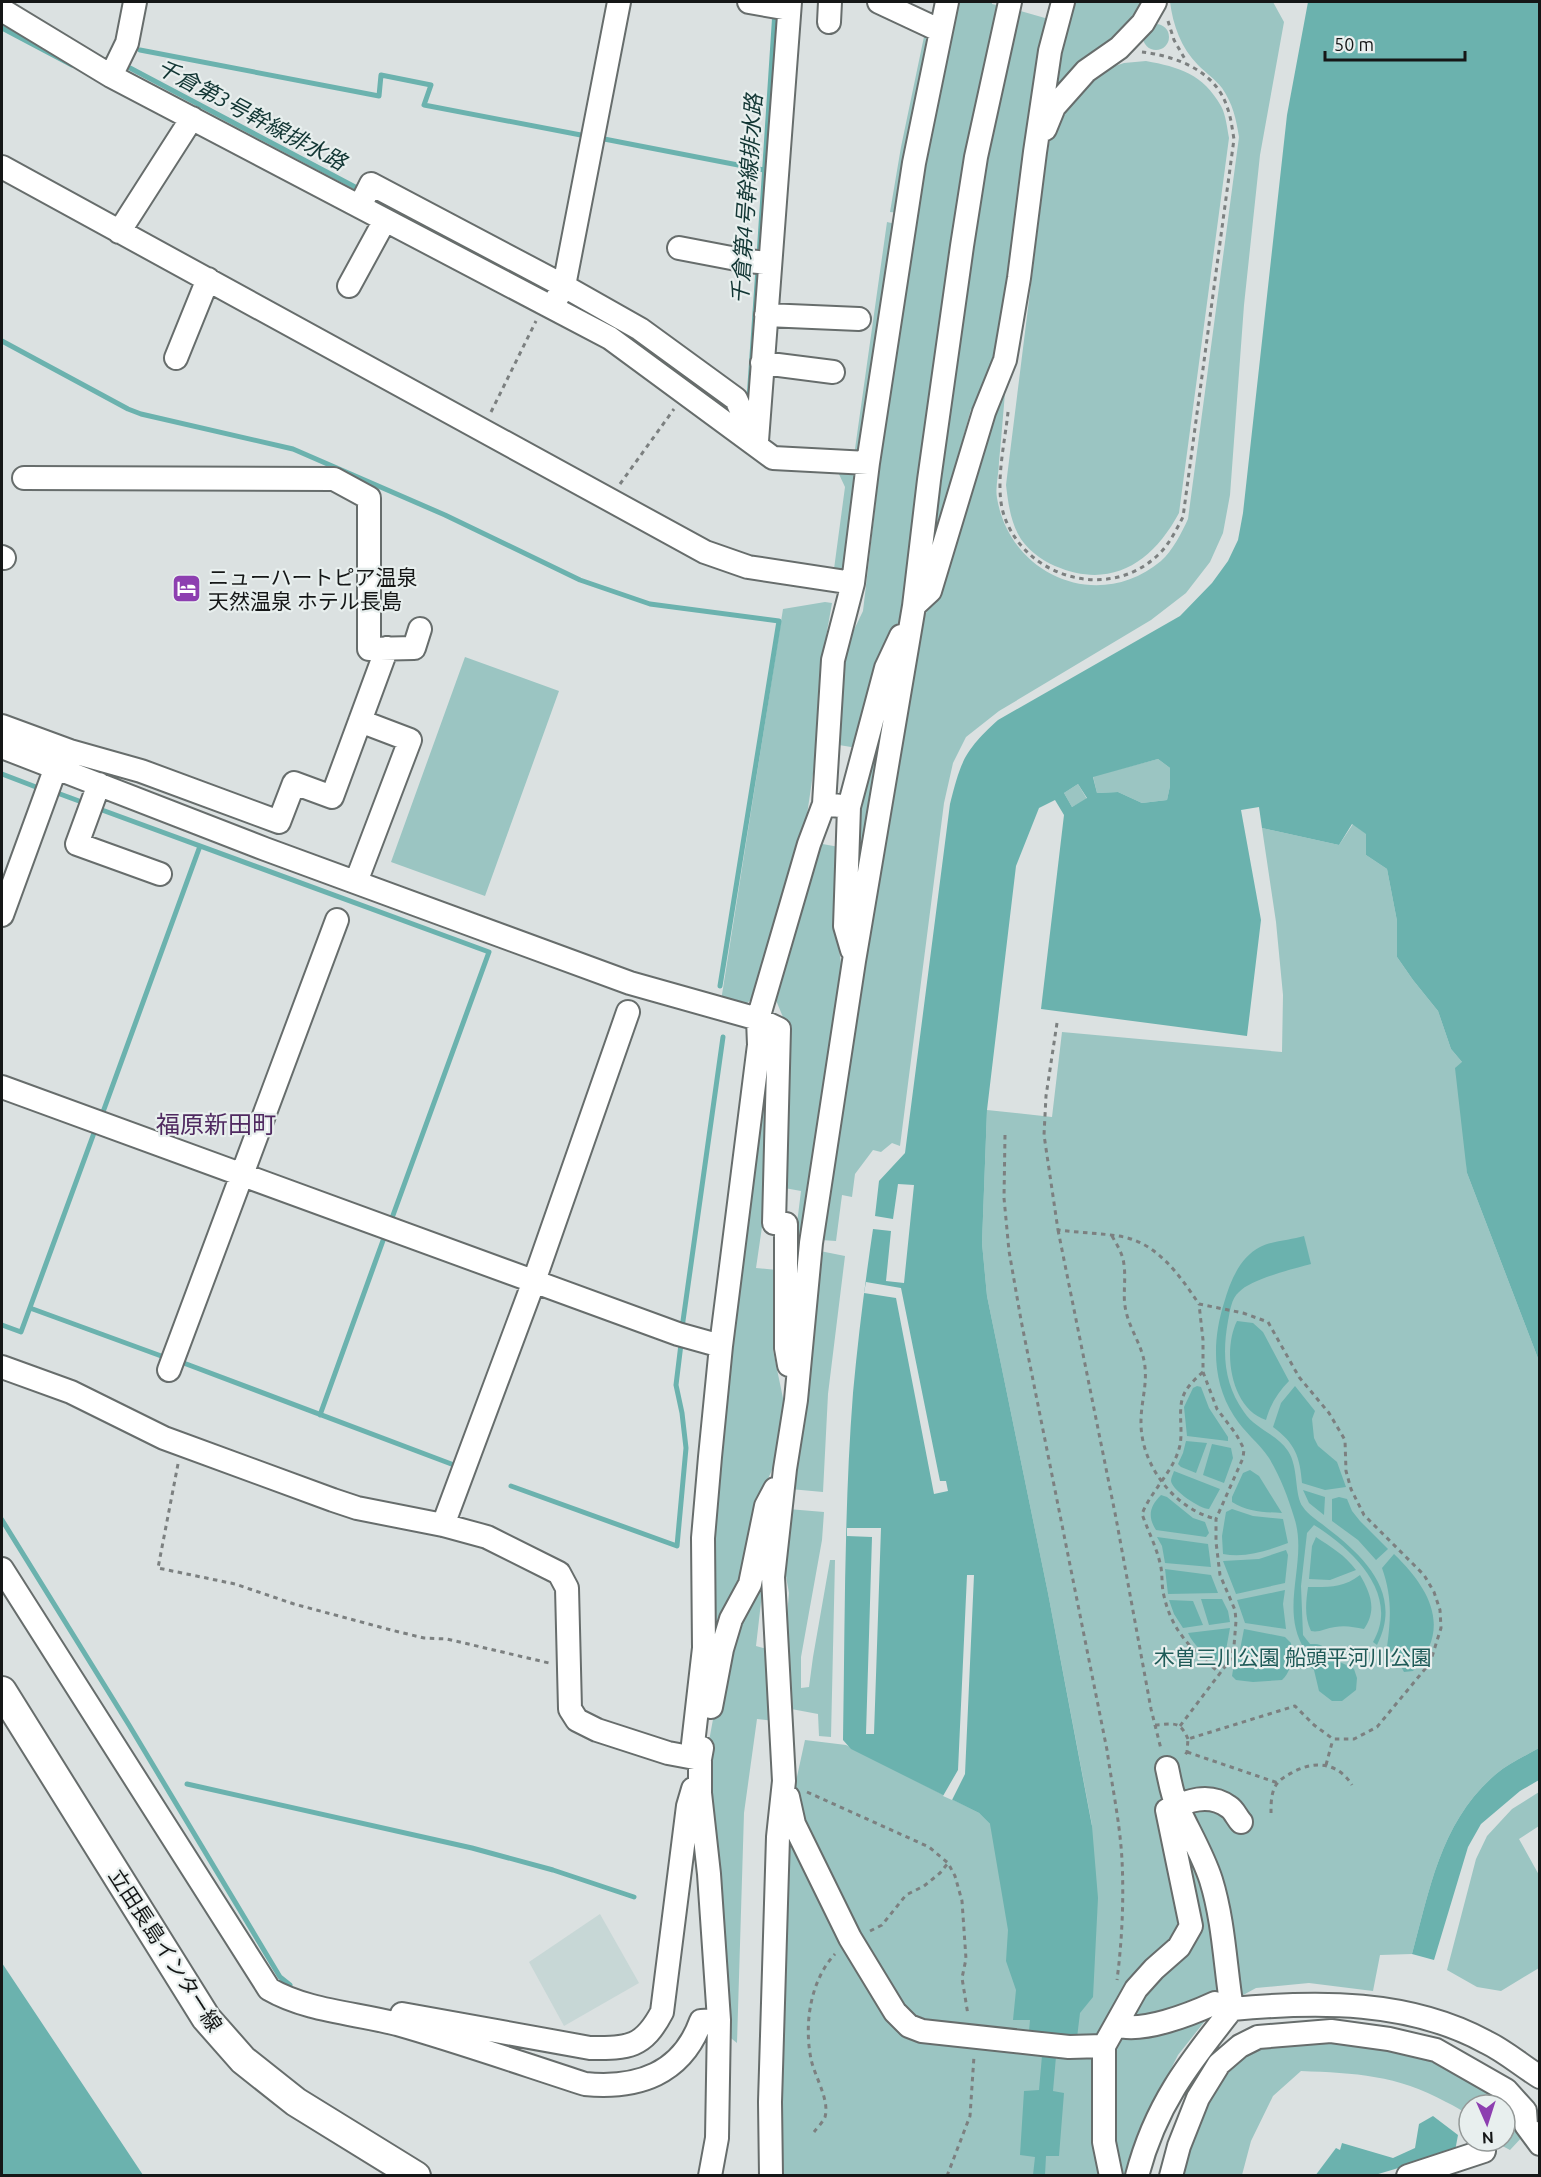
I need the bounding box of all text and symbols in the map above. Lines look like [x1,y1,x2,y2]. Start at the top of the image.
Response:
scale bar [1325,24,1464,62]
text: 50 m [1334,34,1374,54]
water label: 千倉第3号幹線排水路 [153,54,353,175]
water label: 千倉第4号幹線排水路 [726,91,766,305]
place label: ニューハートピア温泉 天然温泉 ホテル長島 [208,565,418,613]
hotel icon: ニューハートピア温泉 天然温泉 ホテル長島 [171,573,203,605]
district label: 福原新田町 [156,1111,276,1138]
park label: 木曽三川公園 船頭平河川公園 [1154,1645,1432,1669]
street label: 立田長島インター線 [104,1864,228,2036]
north arrow [1457,2093,1517,2153]
text: N [1481,2129,1494,2147]

